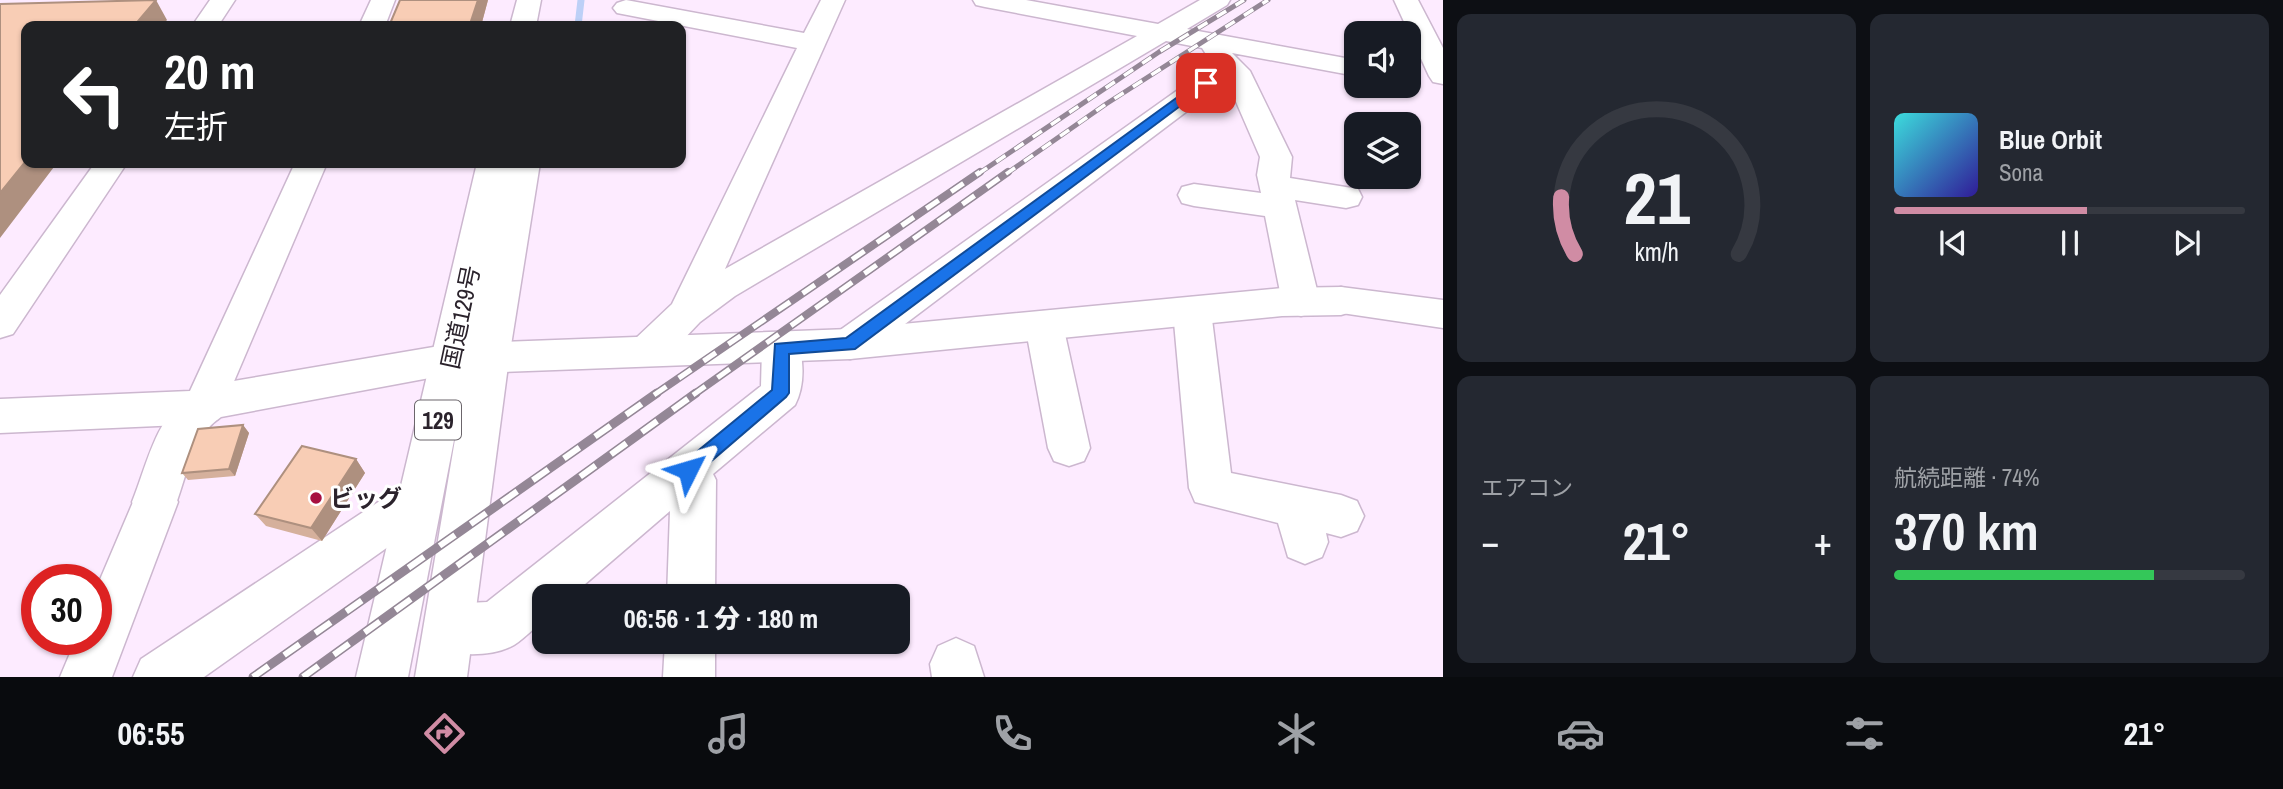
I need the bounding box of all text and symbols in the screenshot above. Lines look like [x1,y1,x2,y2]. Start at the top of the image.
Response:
map controls [1344,21,1421,189]
button: sound [1344,21,1421,98]
text: 20 m [164,38,256,104]
icon: left [49,49,140,140]
pin [1176,53,1236,113]
icon: arrive [1187,64,1225,102]
text: 左折 [164,105,228,148]
button: layers [1344,112,1421,189]
text: Blue Orbit [1999,122,2102,157]
text: 21 [1623,149,1690,247]
text: Sona [1999,157,2043,188]
icon: previous [1934,224,1972,262]
icon: pause [2051,224,2089,262]
icon: next [2168,224,2206,262]
text: km/h [1634,235,1679,269]
street label: 国道129号 [433,262,487,372]
road number: 129 [415,400,461,440]
position arrow [651,433,725,507]
text: 航続距離 · 74% [1894,462,2039,493]
text: エアコン [1481,472,1573,503]
place label: ビッグ [330,482,402,514]
marker: ビッグ [308,490,324,506]
text: 370 km [1894,496,2039,566]
text: 21° [1622,506,1691,576]
text: − [1481,516,1499,567]
text: + [1814,516,1832,567]
speed limit sign: 30 [21,564,112,655]
text: 06:56 · 1 分 · 180 m [624,601,818,636]
icon: directions [420,709,469,758]
icon: music [704,709,753,758]
icon: phone [988,709,1037,758]
icon: climate [1272,709,1321,758]
icon: car [1556,709,1605,758]
icon: filters [1840,709,1889,758]
text: 06:55 [117,712,185,755]
text: 21° [2123,712,2165,755]

